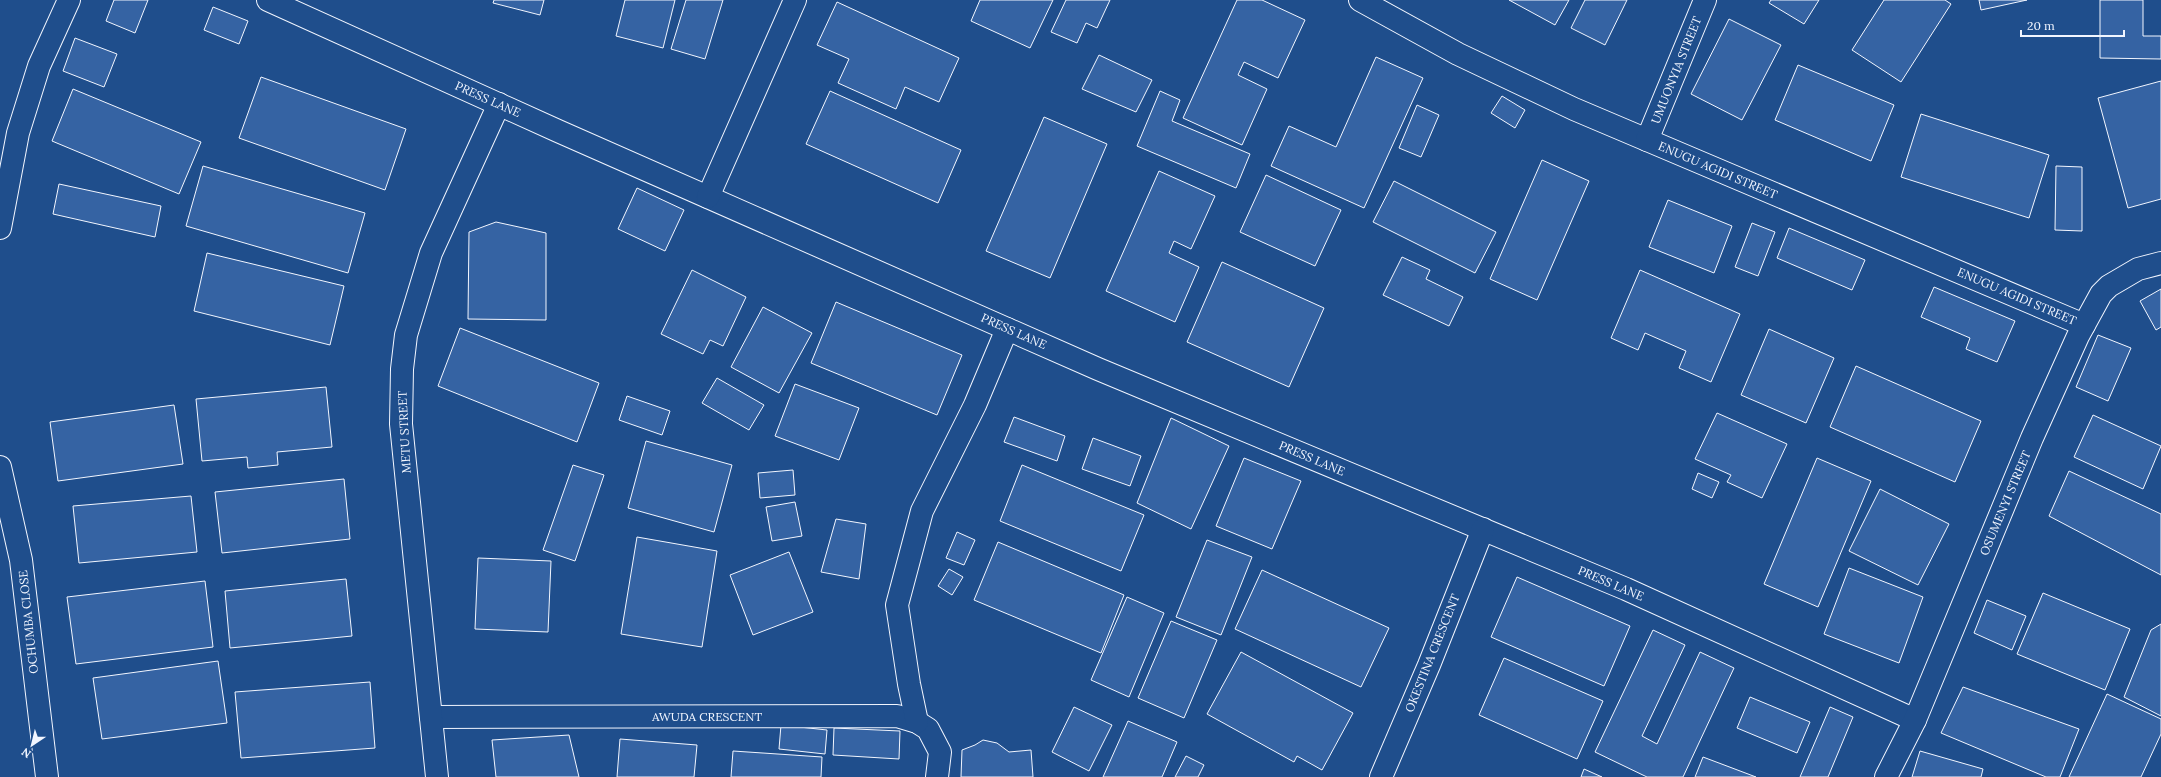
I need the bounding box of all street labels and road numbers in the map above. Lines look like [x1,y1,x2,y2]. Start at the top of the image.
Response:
street label: UMUONYIA STREET [1648,14,1705,126]
street label: PRESS LANE [453,78,523,120]
street label: ENUGU AGIDI STREET [1656,138,1780,202]
street label: ENUGU AGIDI STREET [1955,264,2079,328]
street label: PRESS LANE [979,310,1049,352]
street label: METU STREET [394,390,414,474]
street label: PRESS LANE [1277,437,1347,479]
street label: OSUMENYI STREET [1976,448,2034,558]
street label: PRESS LANE [1576,562,1646,604]
street label: OCHUMBA CLOSE [15,570,41,674]
street label: OKESTINA CRESCENT [1401,591,1463,714]
street label: AWUDA CRESCENT [651,709,762,724]

